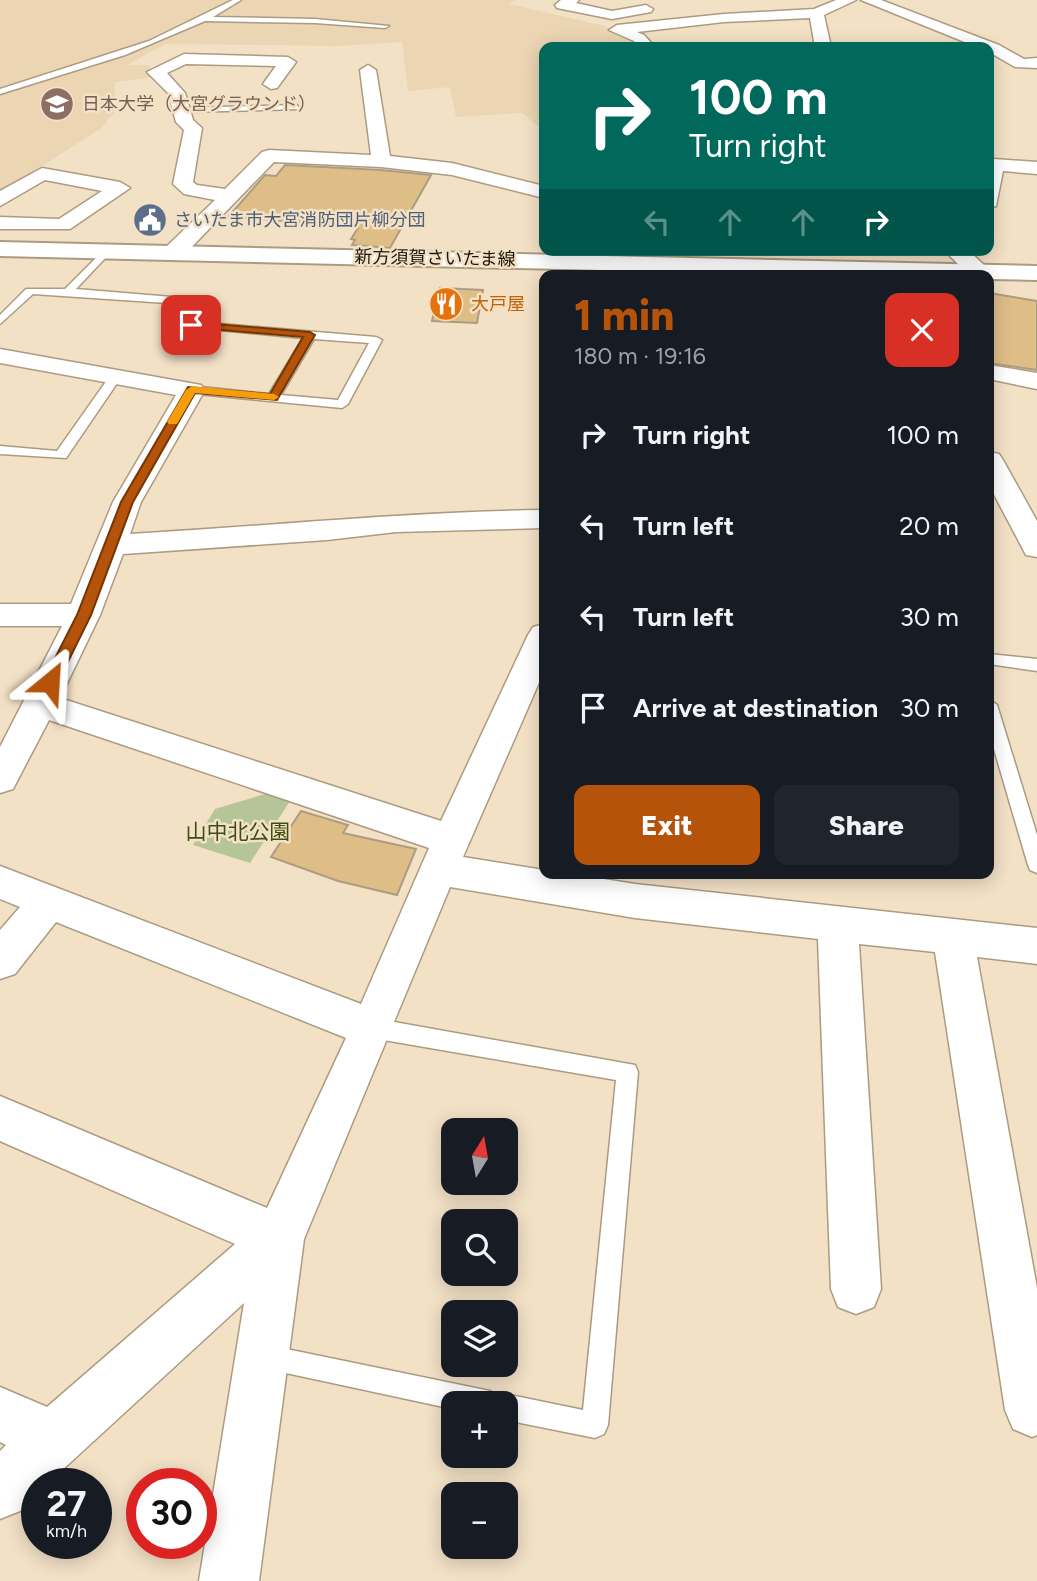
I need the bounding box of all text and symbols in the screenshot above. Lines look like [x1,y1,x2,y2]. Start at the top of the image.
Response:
text: 100 m [689,67,828,126]
icon: right [574,70,665,161]
school or university icon: 日本大学（大宮グラウンド） [38,85,76,123]
place label: 日本大学（大宮グラウンド） [82,93,316,115]
text: Turn right [689,127,827,165]
public building icon: さいたま市大宮消防団片柳分団 [131,201,169,239]
icon: left [638,203,676,241]
icon: ahead [711,203,749,241]
icon: ahead [784,203,822,241]
icon: right [857,203,895,241]
place label: さいたま市大宮消防団片柳分団 [174,209,425,231]
street label: 新方須賀さいたま線 [354,246,516,270]
restaurant icon: 大戸屋 [427,285,465,323]
text: 1 min [574,290,674,341]
place label: 大戸屋 [471,293,525,315]
button: close [885,293,959,367]
pin [161,295,221,355]
icon: arrive [172,306,210,344]
text: 180 m · 19:16 [574,342,706,370]
icon: right [574,416,612,454]
text: Turn right [633,419,750,451]
text: 100 m [886,419,959,451]
icon: left [574,507,612,545]
text: Turn left [633,510,734,542]
text: 20 m [899,510,959,542]
icon: left [574,598,612,636]
text: Turn left [633,601,734,633]
text: 30 m [900,601,959,633]
position arrow [13,645,87,719]
icon: arrive [574,689,612,727]
text: Arrive at destination [633,692,878,724]
text: 30 m [900,692,959,724]
button: Exit [574,785,760,865]
button: Share [774,785,959,865]
park label: 山中北公園 [186,819,291,844]
north arrow [441,1118,518,1195]
map controls [441,1118,518,1559]
button: search [441,1209,518,1286]
button: layers [441,1300,518,1377]
button: + [441,1391,518,1468]
speed limit sign: 30 [126,1468,217,1559]
button: − [441,1482,518,1559]
text: 27 [47,1483,86,1525]
text: km/h [46,1520,87,1542]

